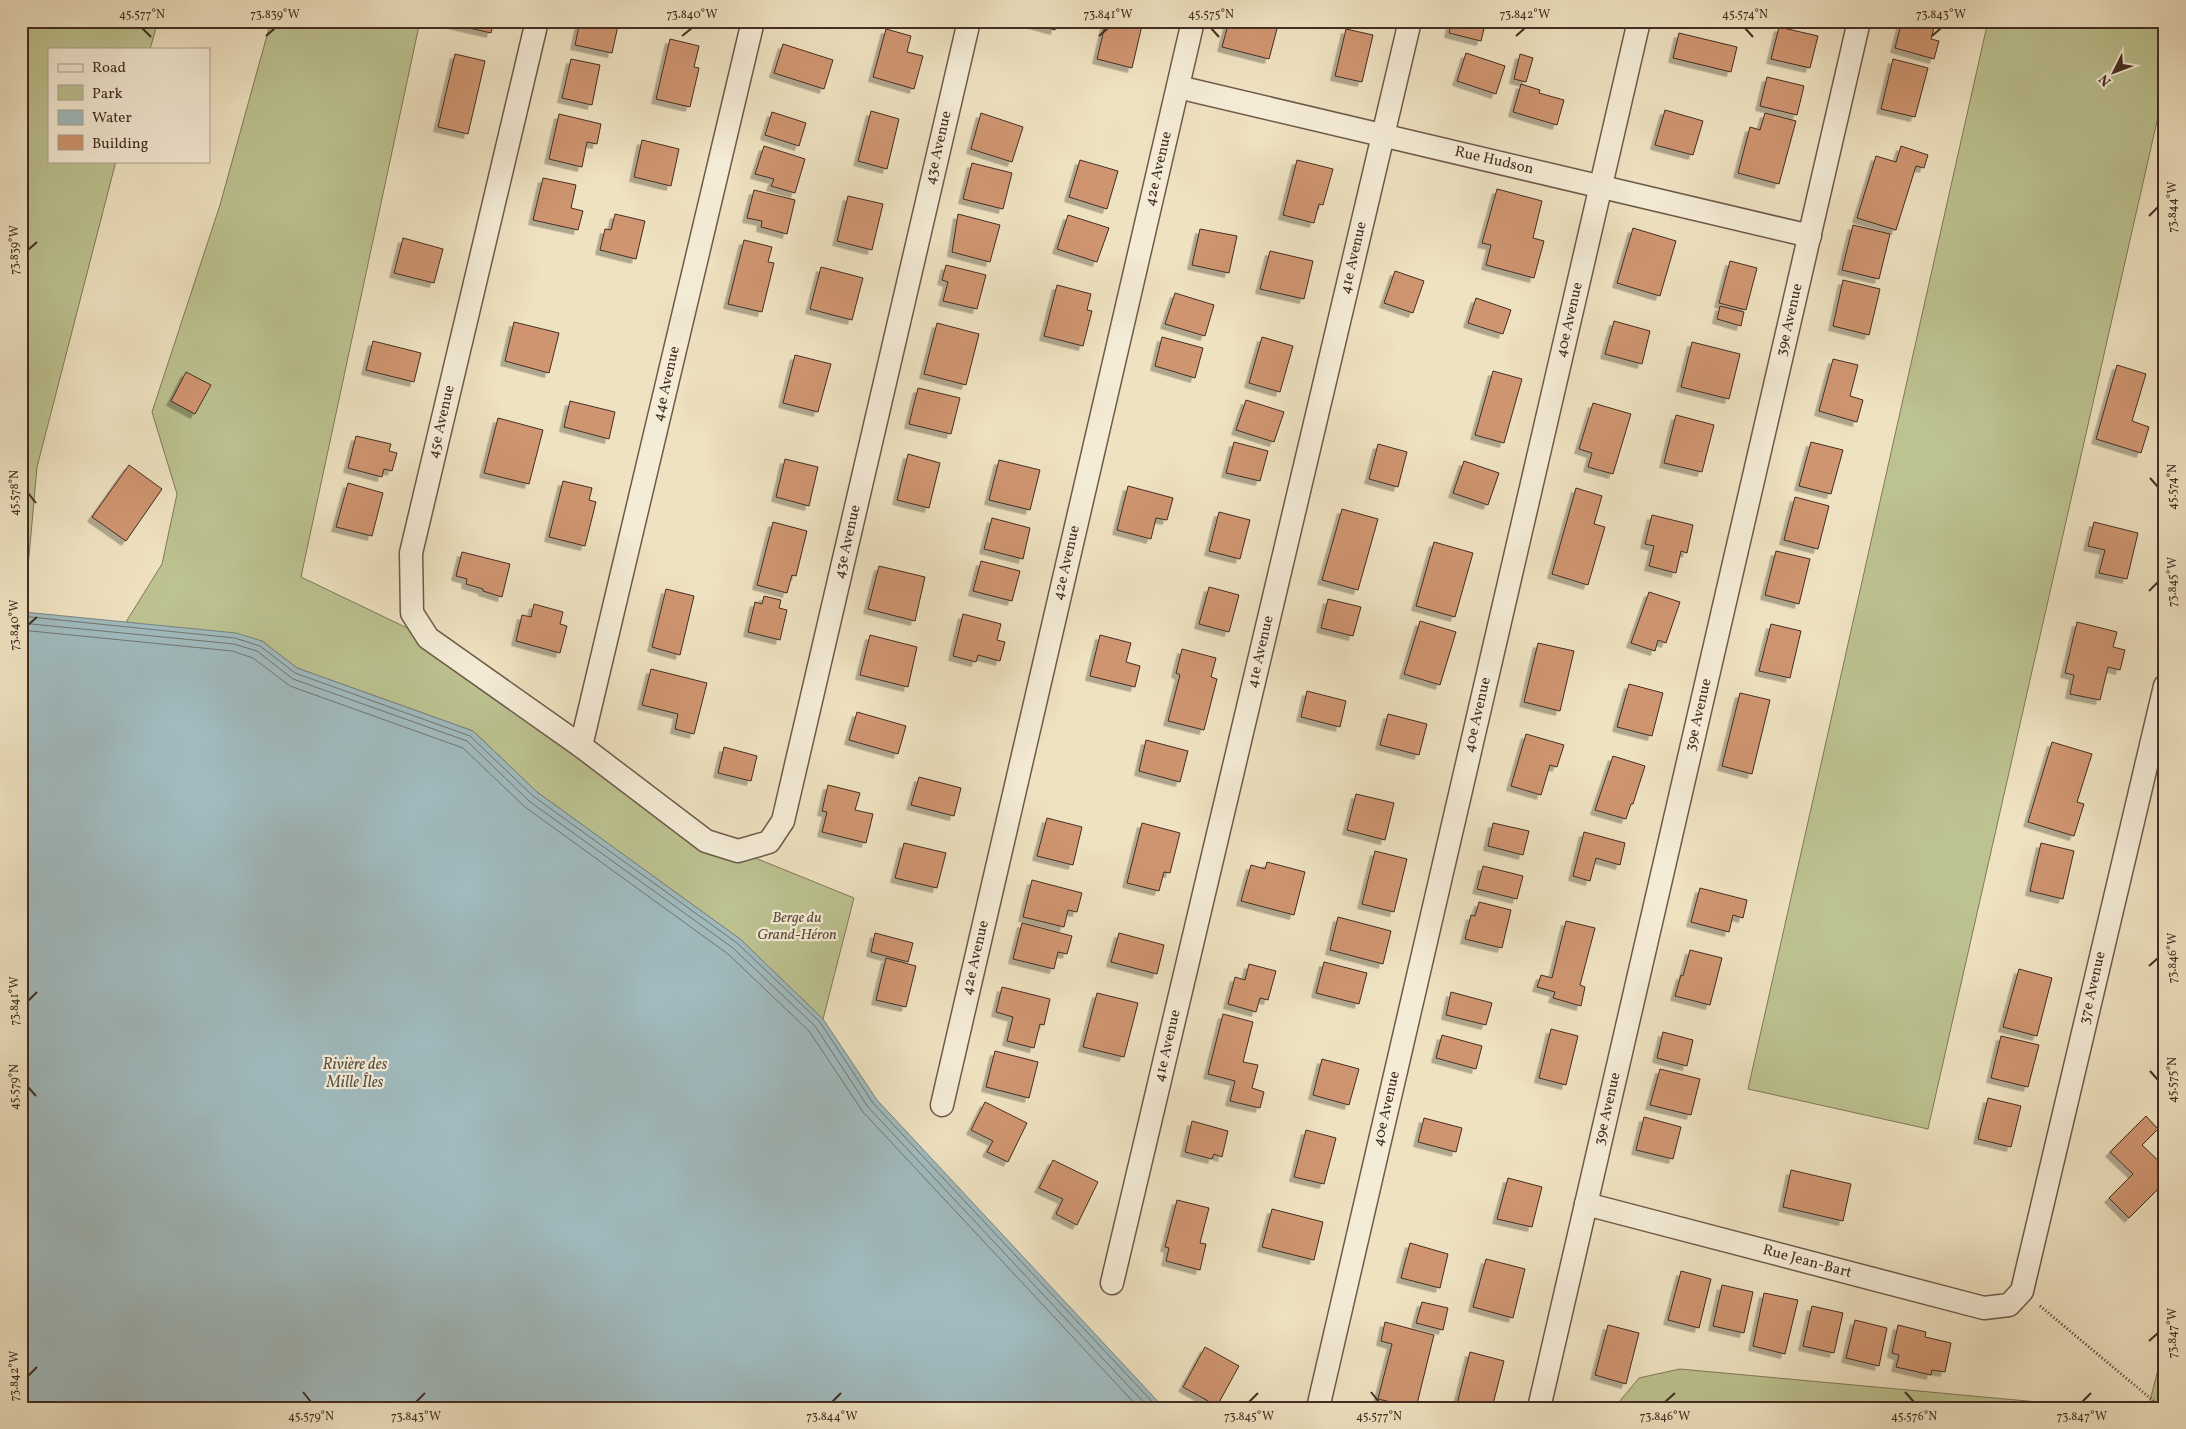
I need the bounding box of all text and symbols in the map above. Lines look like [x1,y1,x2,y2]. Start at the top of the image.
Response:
text: 45.577°N [119,7,165,23]
text: 73.839°W [250,7,300,23]
text: 73.840°W [666,7,718,23]
text: 73.841°W [1083,7,1133,23]
text: 45.575°N [1188,7,1234,23]
text: 73.842°W [1500,7,1550,23]
text: 45.574°N [1722,7,1768,23]
text: 73.843°W [1916,7,1966,23]
legend [48,48,210,162]
north arrow [2088,48,2138,98]
text: Road [92,58,126,79]
text: N [2095,70,2116,90]
text: Park [92,84,123,105]
text: Water [92,108,132,129]
street label: 43e Avenue [920,109,958,187]
street label: 42e Avenue [1140,130,1178,208]
text: Building [92,134,149,155]
street label: Rue Hudson [1452,142,1536,180]
text: 73.844°W [2165,181,2181,233]
street label: 41e Avenue [1335,220,1373,296]
text: 73.839°W [7,225,23,275]
street label: 40e Avenue [1551,280,1589,360]
street label: 39e Avenue [1771,281,1809,359]
street label: 44e Avenue [648,344,686,424]
street label: 45e Avenue [423,383,461,461]
text: 45.574°N [2165,464,2181,510]
text: 45.578°N [7,470,23,516]
street label: 43e Avenue [829,503,867,581]
street label: 42e Avenue [1048,524,1086,602]
text: 73.845°W [2165,557,2181,607]
text: 73.840°W [7,599,23,651]
street label: 41e Avenue [1242,614,1280,690]
street label: 40e Avenue [1459,675,1497,755]
street label: 39e Avenue [1680,676,1718,754]
park label: Berge du Grand-Héron [757,908,837,946]
street label: 42e Avenue [957,919,995,997]
text: 73.846°W [2165,933,2181,983]
street label: 37e Avenue [2074,950,2112,1026]
text: 73.841°W [7,976,23,1026]
street label: 41e Avenue [1149,1008,1187,1084]
water label: Rivière des Mille Îles [323,1054,388,1094]
text: 45.575°N [2165,1057,2181,1103]
text: 45.579°N [7,1064,23,1110]
street label: 40e Avenue [1368,1069,1406,1149]
street label: 39e Avenue [1589,1070,1627,1148]
street label: Rue Jean-Bart [1760,1240,1854,1284]
text: 73.847°W [2165,1308,2181,1358]
text: 73.842°W [7,1351,23,1401]
text: 45.579°N [288,1409,334,1425]
text: 73.843°W [391,1409,441,1425]
text: 73.844°W [806,1409,858,1425]
text: 73.845°W [1224,1409,1274,1425]
text: 45.577°N [1356,1409,1402,1425]
text: 73.846°W [1640,1409,1690,1425]
text: 45.576°N [1891,1409,1937,1425]
text: 73.847°W [2057,1409,2107,1425]

